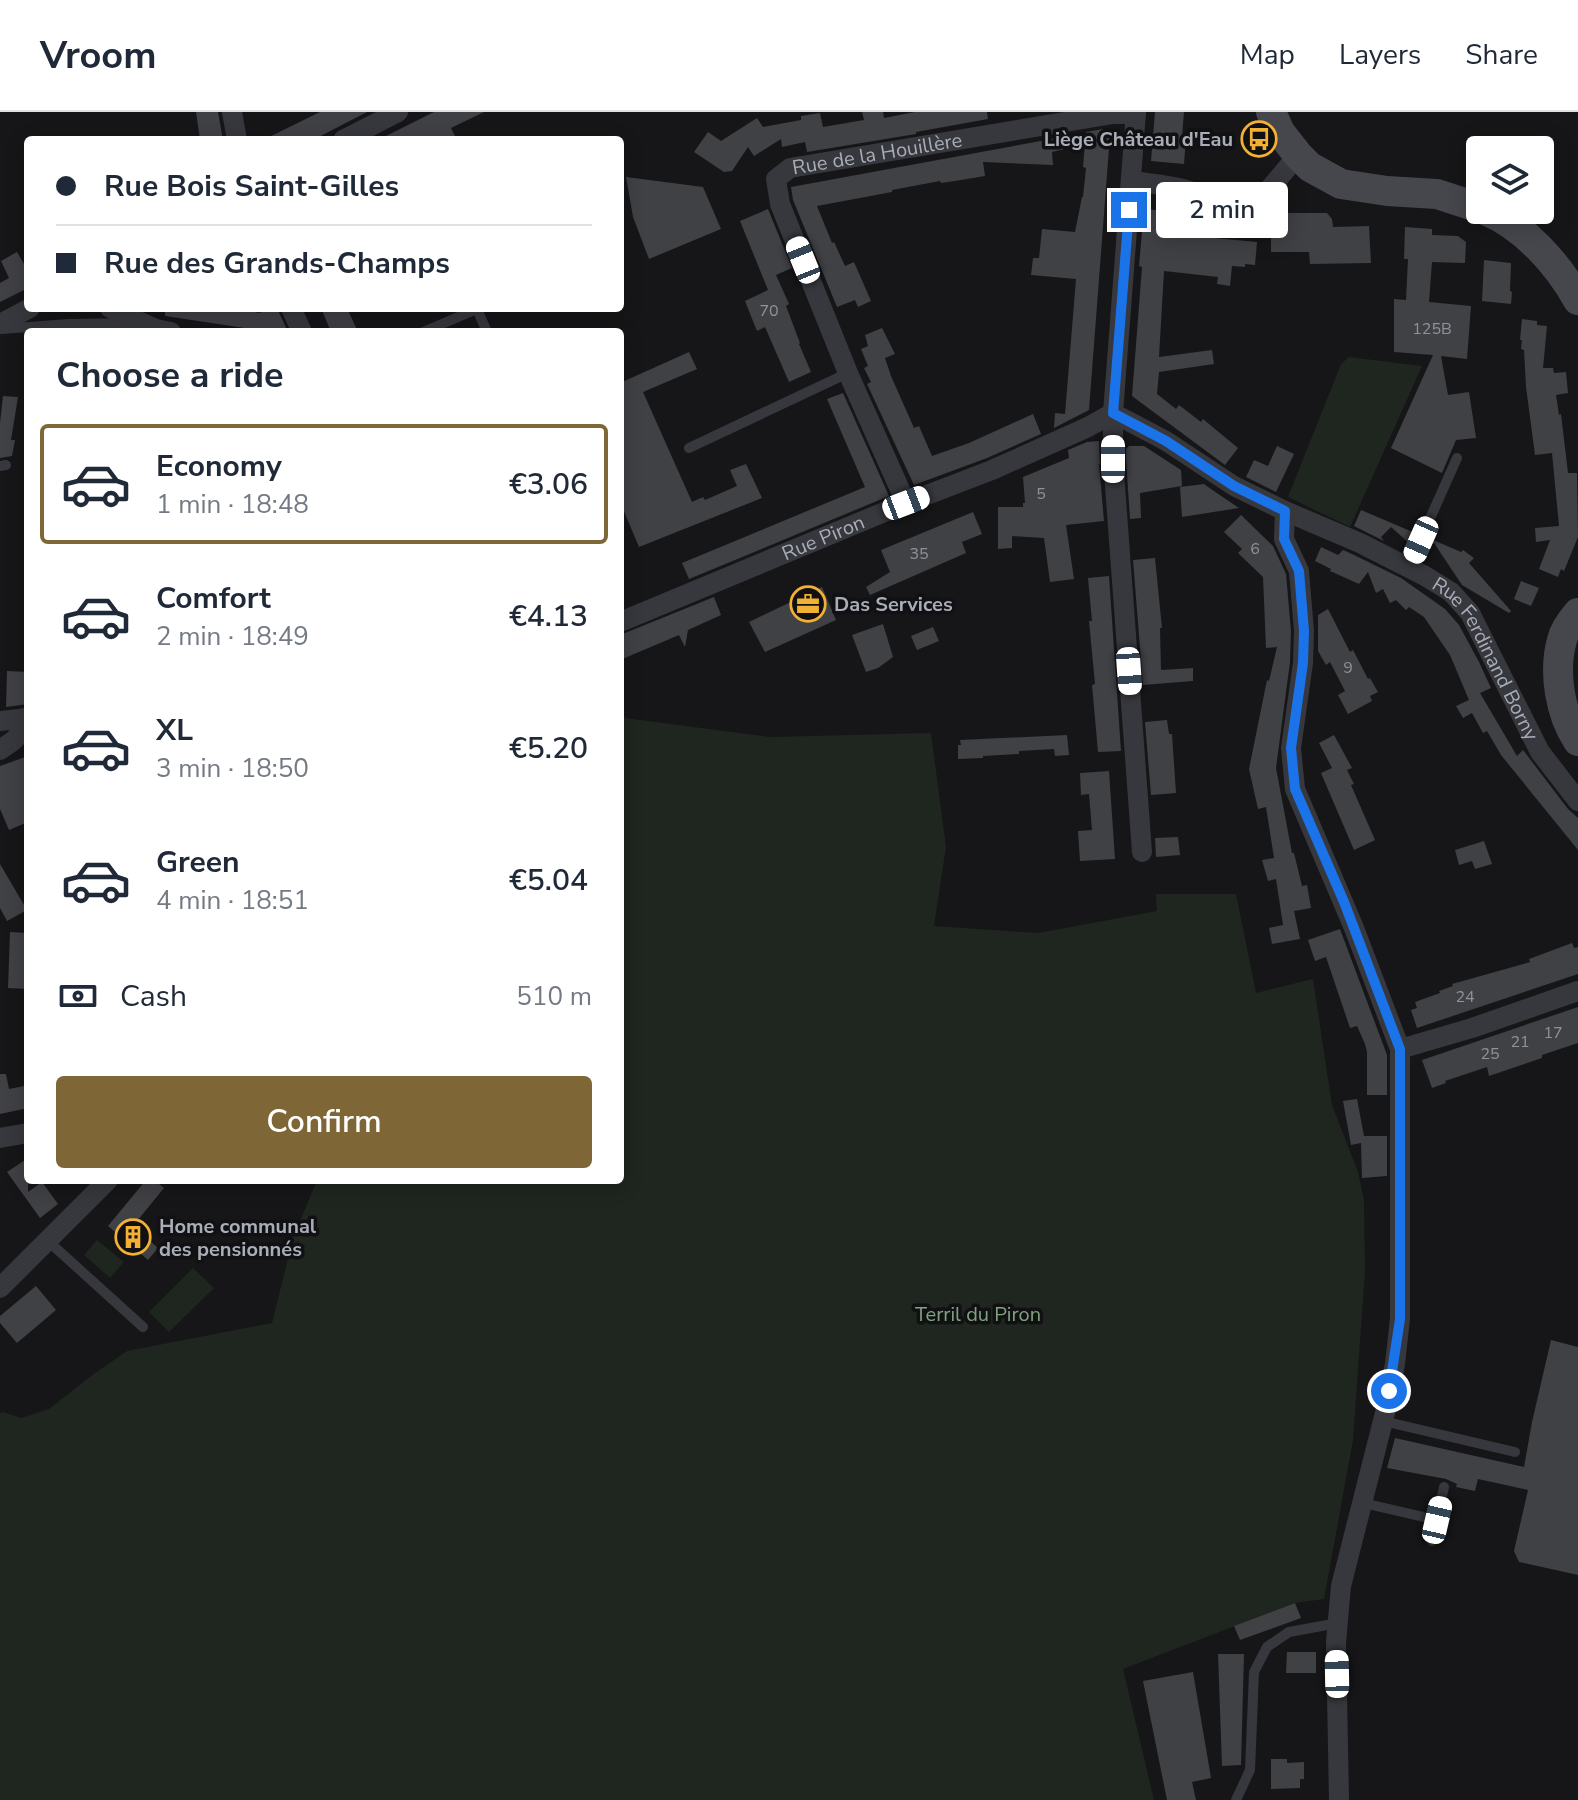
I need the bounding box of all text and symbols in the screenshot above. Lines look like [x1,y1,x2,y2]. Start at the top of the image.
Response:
text: Vroom [40,30,157,81]
text: Map [1240,36,1295,74]
text: Layers [1339,36,1421,74]
text: Share [1465,36,1538,74]
bus stop icon: Liège Château d'Eau [1240,120,1278,158]
street label: Rue de la Houillère [790,126,964,181]
place label: Liège Château d'Eau [1044,126,1233,153]
map controls [1466,136,1554,224]
button: layers [1466,136,1554,224]
text: Rue Bois Saint-Gilles [104,166,399,207]
callout: 2 min [1157,182,1289,238]
route end [1111,192,1147,228]
text: 2 min [1189,192,1255,227]
car [783,233,823,287]
text: Rue des Grands-Champs [104,243,450,284]
house number: 70 [759,300,779,322]
house number: 125B [1412,318,1452,340]
text: Choose a ride [56,351,284,400]
car [1101,435,1125,483]
text: Economy [156,446,282,487]
icon: car [60,448,132,520]
text: €3.06 [509,464,588,505]
car [879,483,933,523]
house number: 5 [1036,483,1046,505]
text: 1 min · 18:48 [156,487,309,522]
street label: Rue Piron [778,508,869,567]
car [1400,513,1442,567]
house number: 6 [1250,538,1260,560]
house number: 35 [909,543,929,565]
street label: Rue Ferdinand Borny [1427,570,1546,745]
text: Comfort [156,578,271,619]
icon: car [60,580,132,652]
office icon: Das Services [789,585,827,623]
place label: Das Services [834,591,953,618]
text: €4.13 [509,596,588,637]
text: 2 min · 18:49 [156,619,309,654]
car [1115,646,1143,696]
house number: 9 [1343,657,1353,679]
text: XL [156,710,193,751]
icon: car [60,712,132,784]
text: €5.20 [509,728,588,769]
text: 3 min · 18:50 [156,751,309,786]
text: Green [156,842,240,883]
icon: car [60,844,132,916]
text: €5.04 [509,860,588,901]
text: 4 min · 18:51 [156,883,309,918]
icon: cash [56,974,100,1018]
text: Cash [120,976,187,1017]
text: 510 m [516,979,592,1014]
house number: 24 [1455,986,1475,1008]
house number: 17 [1543,1022,1563,1044]
house number: 21 [1510,1031,1530,1053]
house number: 25 [1480,1043,1500,1065]
button: Confirm [56,1076,592,1168]
place label: Home communal des pensionnés [159,1213,317,1263]
building icon: Home communal des pensionnés [114,1218,152,1256]
park label: Terril du Piron [915,1301,1041,1328]
route start [1371,1373,1407,1409]
car [1420,1494,1454,1546]
car [1325,1650,1349,1698]

